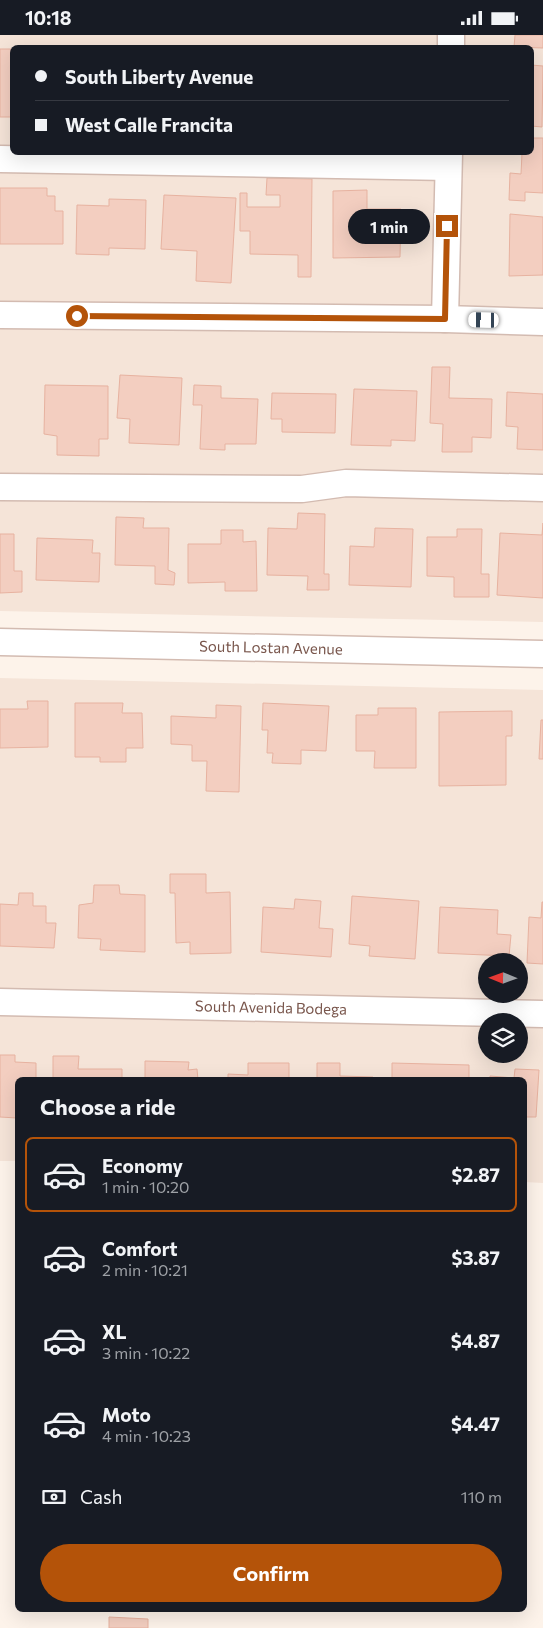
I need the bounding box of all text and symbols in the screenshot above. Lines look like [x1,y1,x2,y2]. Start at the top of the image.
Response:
text: 10:18 [25,6,72,29]
text: South Liberty Avenue [65,65,253,88]
text: West Calle Francita [65,113,233,136]
callout: 1 min [347,209,430,243]
route end [436,215,458,237]
text: 1 min [370,217,408,236]
route start [66,305,88,327]
car [468,312,499,328]
street label: South Lostan Avenue [199,636,343,658]
north arrow [478,953,528,1003]
map controls [478,953,528,1063]
street label: South Avenida Bodega [195,996,347,1018]
button: layers [478,1013,528,1063]
text: Choose a ride [40,1093,175,1120]
icon: car [42,1152,87,1197]
text: Economy [102,1154,183,1177]
text: $2.87 [451,1163,500,1186]
text: 1 min · 10:20 [102,1177,189,1196]
icon: car [42,1235,87,1280]
text: Comfort [102,1237,178,1260]
text: $3.87 [452,1246,500,1269]
text: 2 min · 10:21 [102,1260,188,1279]
icon: car [42,1318,87,1363]
text: XL [102,1320,127,1343]
text: $4.87 [451,1329,500,1352]
text: 3 min · 10:22 [102,1343,190,1362]
icon: car [42,1401,87,1446]
text: Moto [102,1403,151,1426]
text: $4.47 [451,1412,500,1435]
text: 4 min · 10:23 [102,1426,191,1445]
icon: cash [40,1483,68,1511]
text: Cash [80,1485,122,1508]
text: 110 m [461,1487,502,1506]
button: Confirm [40,1544,502,1602]

